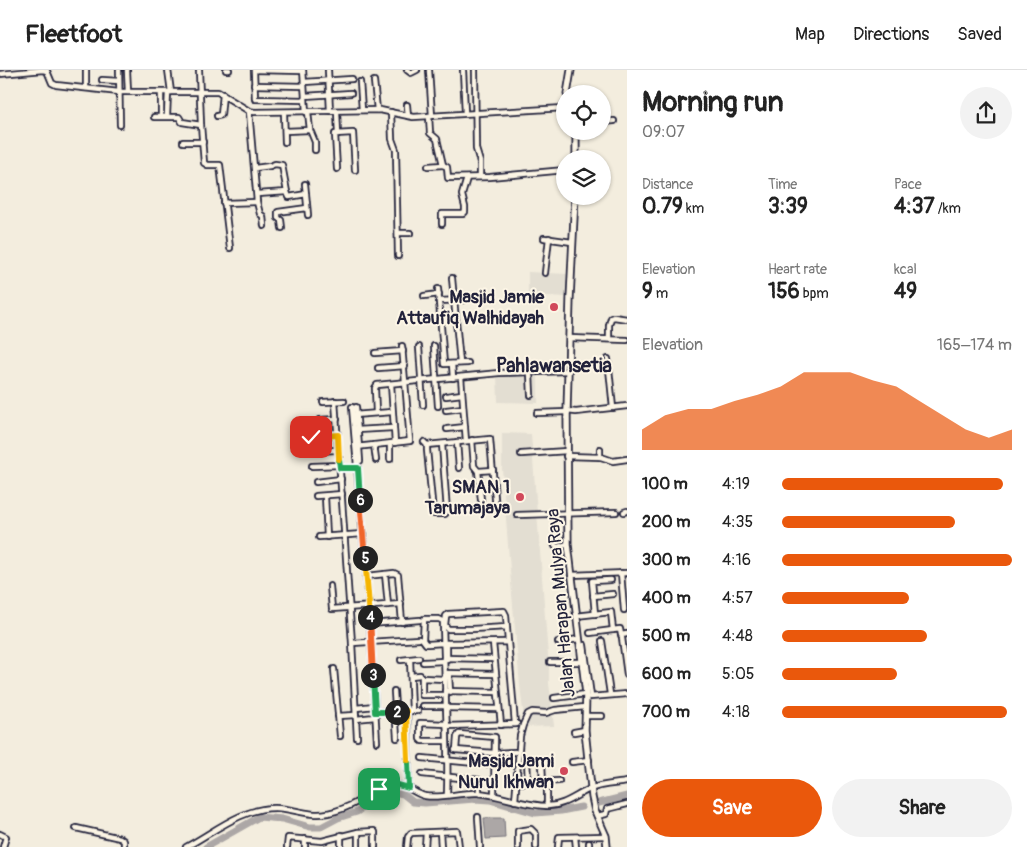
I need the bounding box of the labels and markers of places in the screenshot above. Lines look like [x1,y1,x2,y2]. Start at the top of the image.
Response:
place label: Masjid Jamie Attaufiq Walhidayah [396,286,545,330]
marker: Masjid Jamie Attaufiq Walhidayah [548,301,560,313]
pin [290,416,332,458]
place label: SMAN 1 Tarumajaya [424,476,511,520]
pin: 6 [348,488,372,512]
marker: SMAN 1 Tarumajaya [514,491,526,503]
pin: 5 [352,546,378,570]
pin: 4 [358,604,382,630]
pin: 3 [360,662,386,688]
pin: 2 [384,700,410,724]
place label: Masjid Jami Nurul Ikhwan [458,750,554,794]
marker: Masjid Jami Nurul Ikhwan [558,765,570,777]
pin [358,768,400,810]

